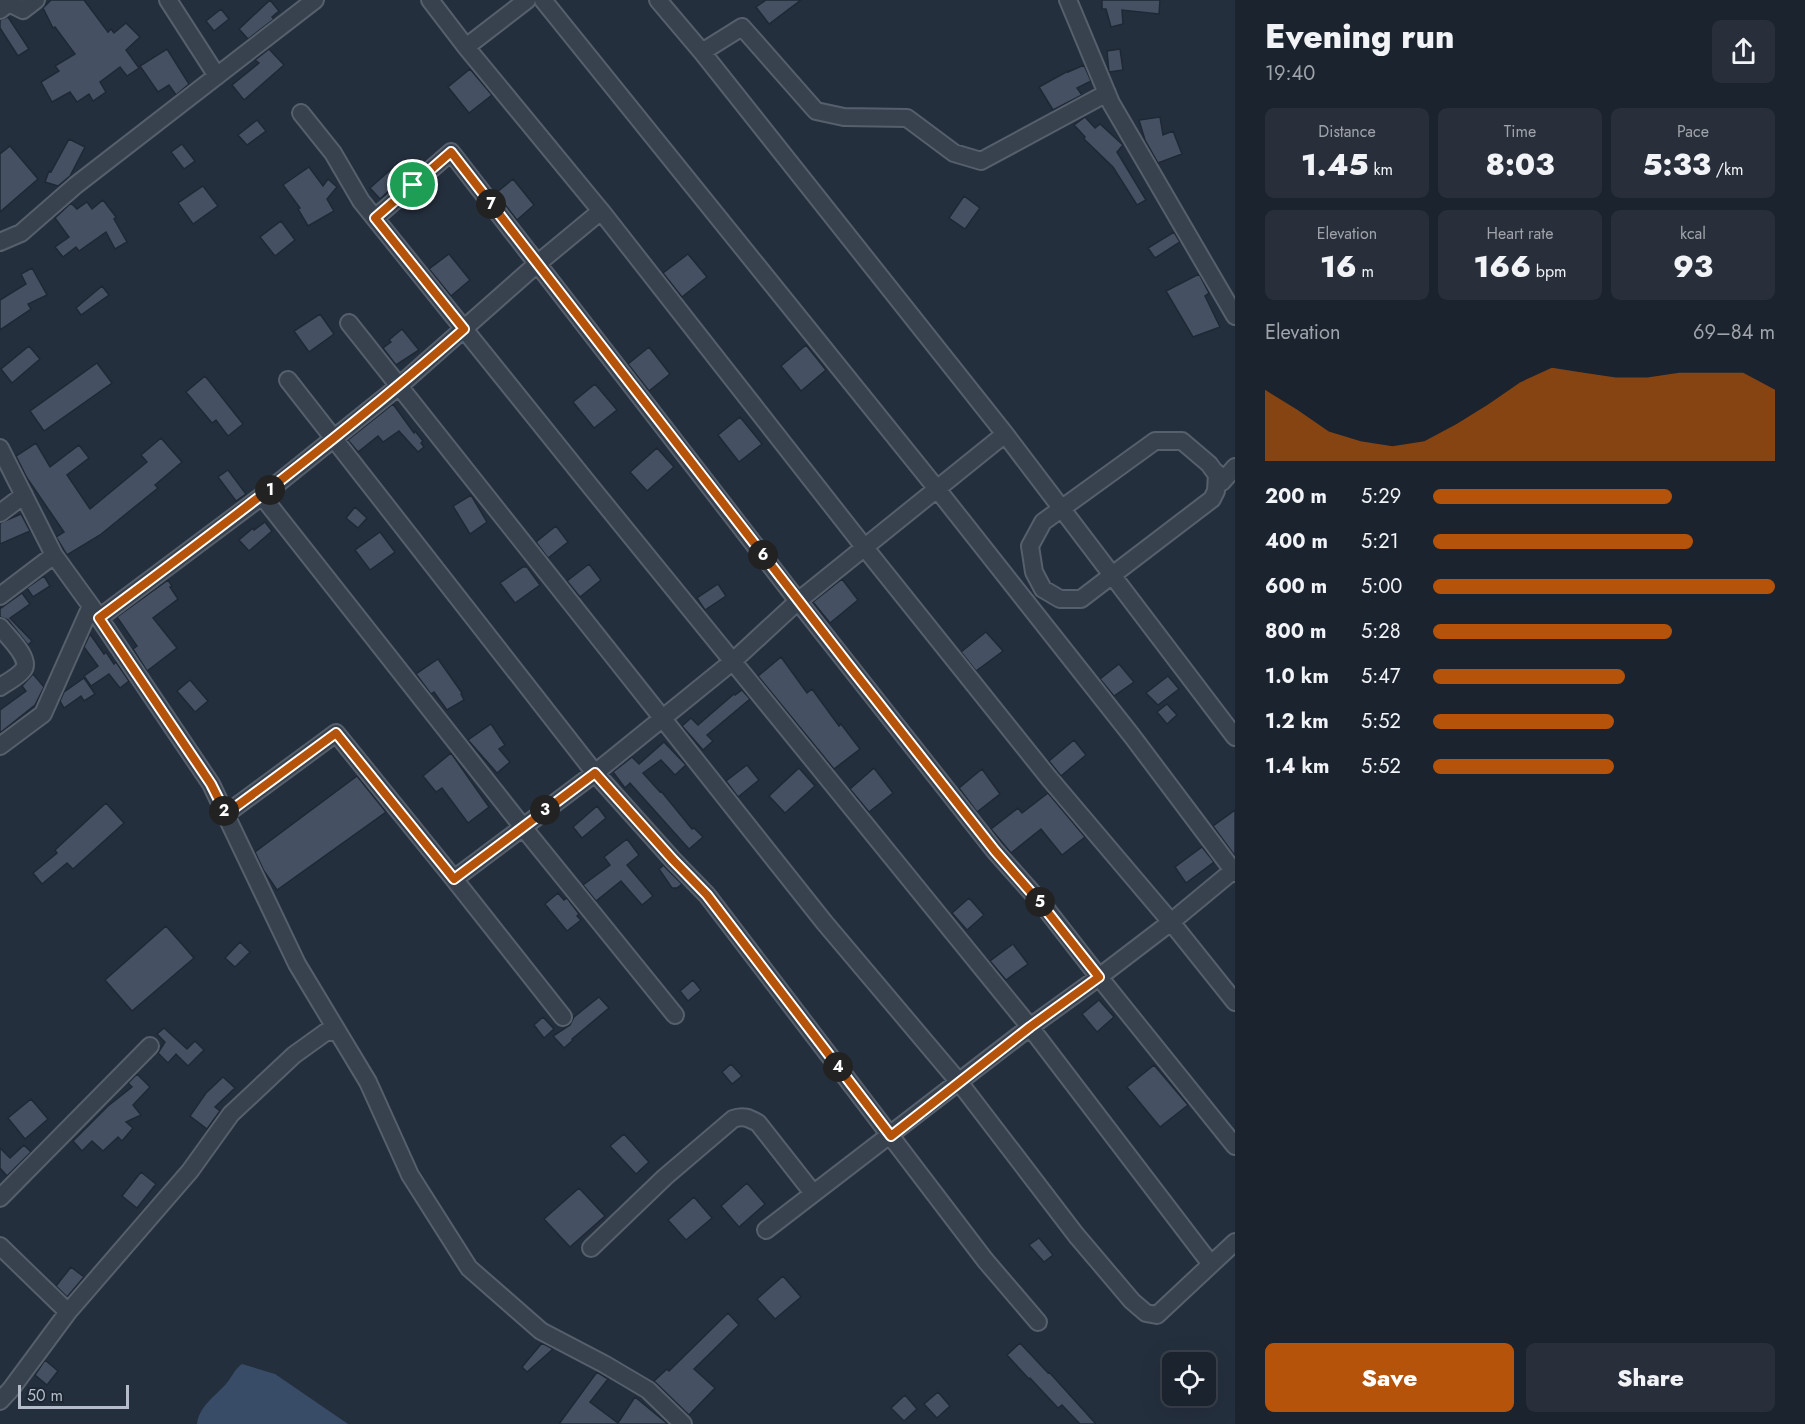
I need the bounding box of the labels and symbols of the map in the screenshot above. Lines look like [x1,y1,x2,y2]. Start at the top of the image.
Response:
pin [387,159,438,210]
pin: 7 [476,189,506,219]
pin: 1 [255,475,285,505]
pin: 6 [748,540,778,570]
pin: 3 [530,795,560,825]
pin: 2 [209,796,239,826]
pin: 5 [1025,887,1055,917]
pin: 4 [823,1052,853,1082]
scale bar [18,1382,129,1410]

